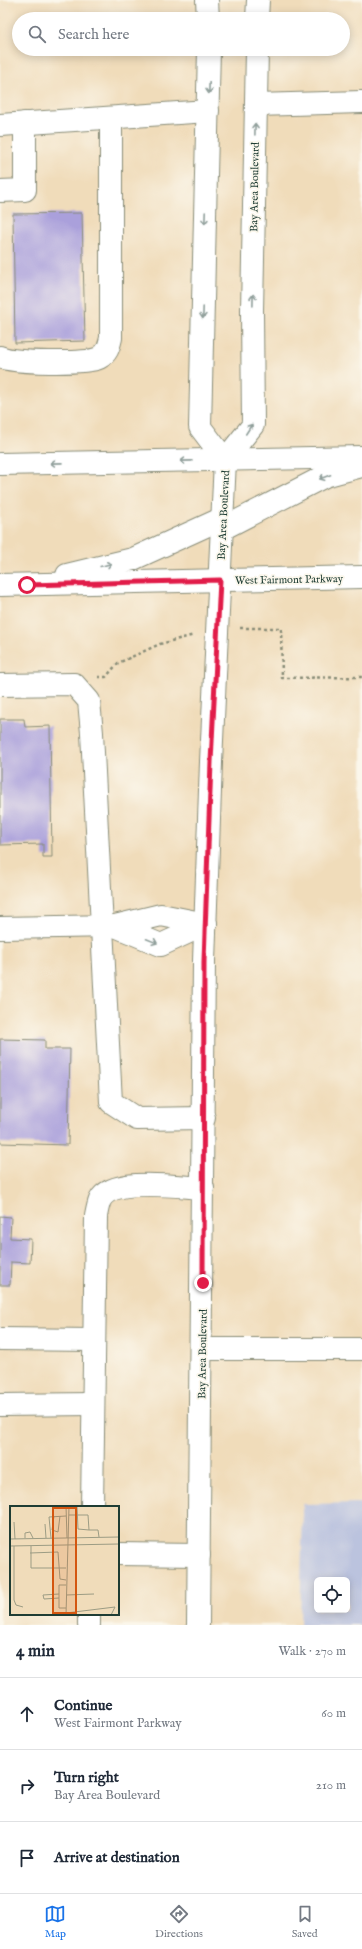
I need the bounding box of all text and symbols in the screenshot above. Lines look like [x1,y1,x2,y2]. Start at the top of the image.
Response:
search box [12,12,350,56]
icon: search [26,23,48,45]
text: Search here [58,25,129,44]
one-way arrow [205,81,213,94]
one-way arrow [251,123,259,136]
street label: Bay Area Boulevard [247,142,263,232]
one-way arrow [201,211,209,224]
one-way arrow [249,294,256,307]
one-way arrow [199,306,206,319]
one-way arrow [245,424,253,435]
one-way arrow [180,457,193,465]
one-way arrow [50,459,63,467]
street label: Bay Area Boulevard [215,470,233,560]
one-way arrow [319,473,331,481]
one-way arrow [99,561,112,569]
street label: West Fairmont Parkway [235,572,344,588]
route start [18,576,36,594]
one-way arrow [145,937,157,945]
route end [194,1274,212,1292]
street label: Bay Area Boulevard [195,1309,211,1399]
inset map [10,1506,119,1615]
map controls [314,1577,350,1613]
button: locate [314,1577,350,1613]
text: 4 min [16,1641,55,1662]
text: Walk · 270 m [278,1643,346,1660]
text: Continue [54,1696,112,1715]
icon: ahead [16,1703,38,1725]
text: 60 m [321,1705,346,1722]
text: West Fairmont Parkway [54,1715,182,1732]
text: Turn right [54,1768,119,1787]
icon: right [16,1775,38,1797]
text: 210 m [316,1777,346,1794]
text: Bay Area Boulevard [54,1787,160,1804]
icon: arrive [16,1847,38,1869]
text: Arrive at destination [54,1848,180,1867]
tab: Map [44,1903,66,1941]
tab: Directions [155,1903,203,1941]
tab: Saved [292,1903,318,1941]

